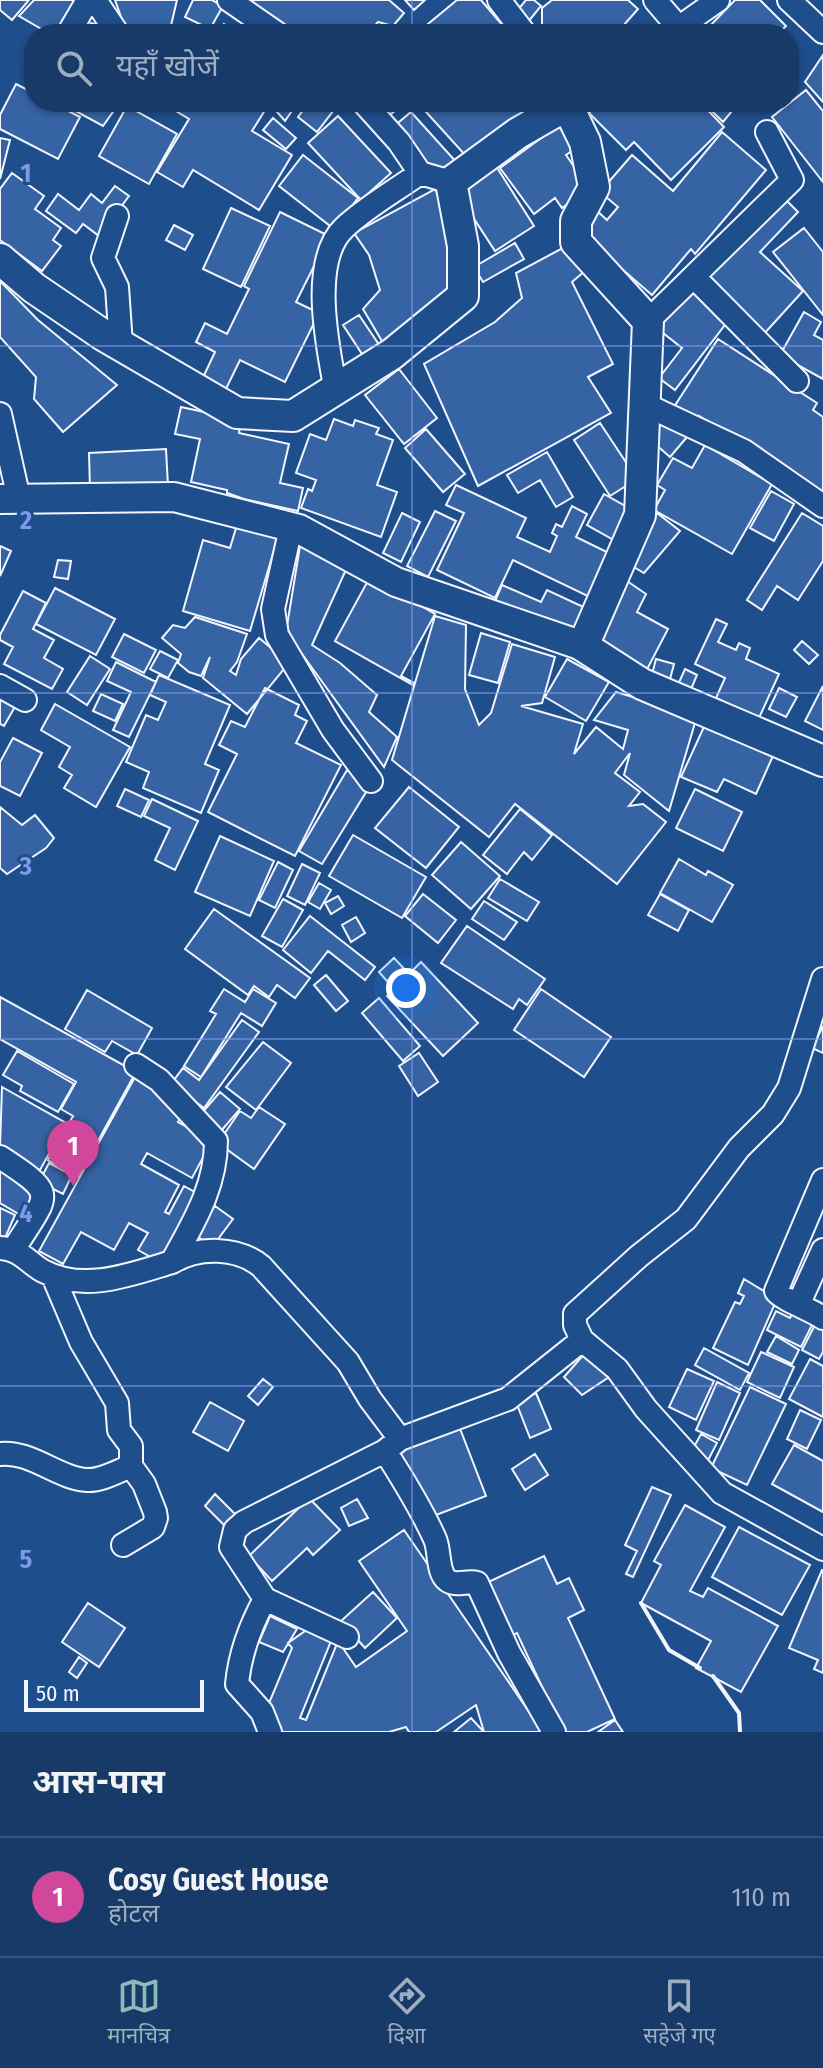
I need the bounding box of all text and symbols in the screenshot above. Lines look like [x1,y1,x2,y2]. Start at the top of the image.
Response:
search box [24,24,799,112]
icon: search [52,46,96,90]
text: यहाँ खोजें [116,48,219,84]
text: 1 [21,158,32,189]
text: 2 [19,505,32,536]
text: 3 [19,851,32,882]
your location [386,968,426,1008]
pin: 1 [47,1120,99,1186]
text: 4 [19,1198,33,1229]
text: 5 [20,1544,33,1575]
scale bar [24,1676,204,1712]
text: 50 m [36,1680,80,1707]
text: आस-पास [32,1761,165,1802]
text: Cosy Guest House [108,1862,329,1898]
text: 1 [53,1882,64,1913]
text: 110 m [731,1882,791,1913]
text: होटल [108,1898,159,1929]
tab: मानचित्र [107,1974,170,2052]
tab: दिशा [385,1974,429,2052]
tab: सहेजे गए [643,1974,716,2052]

